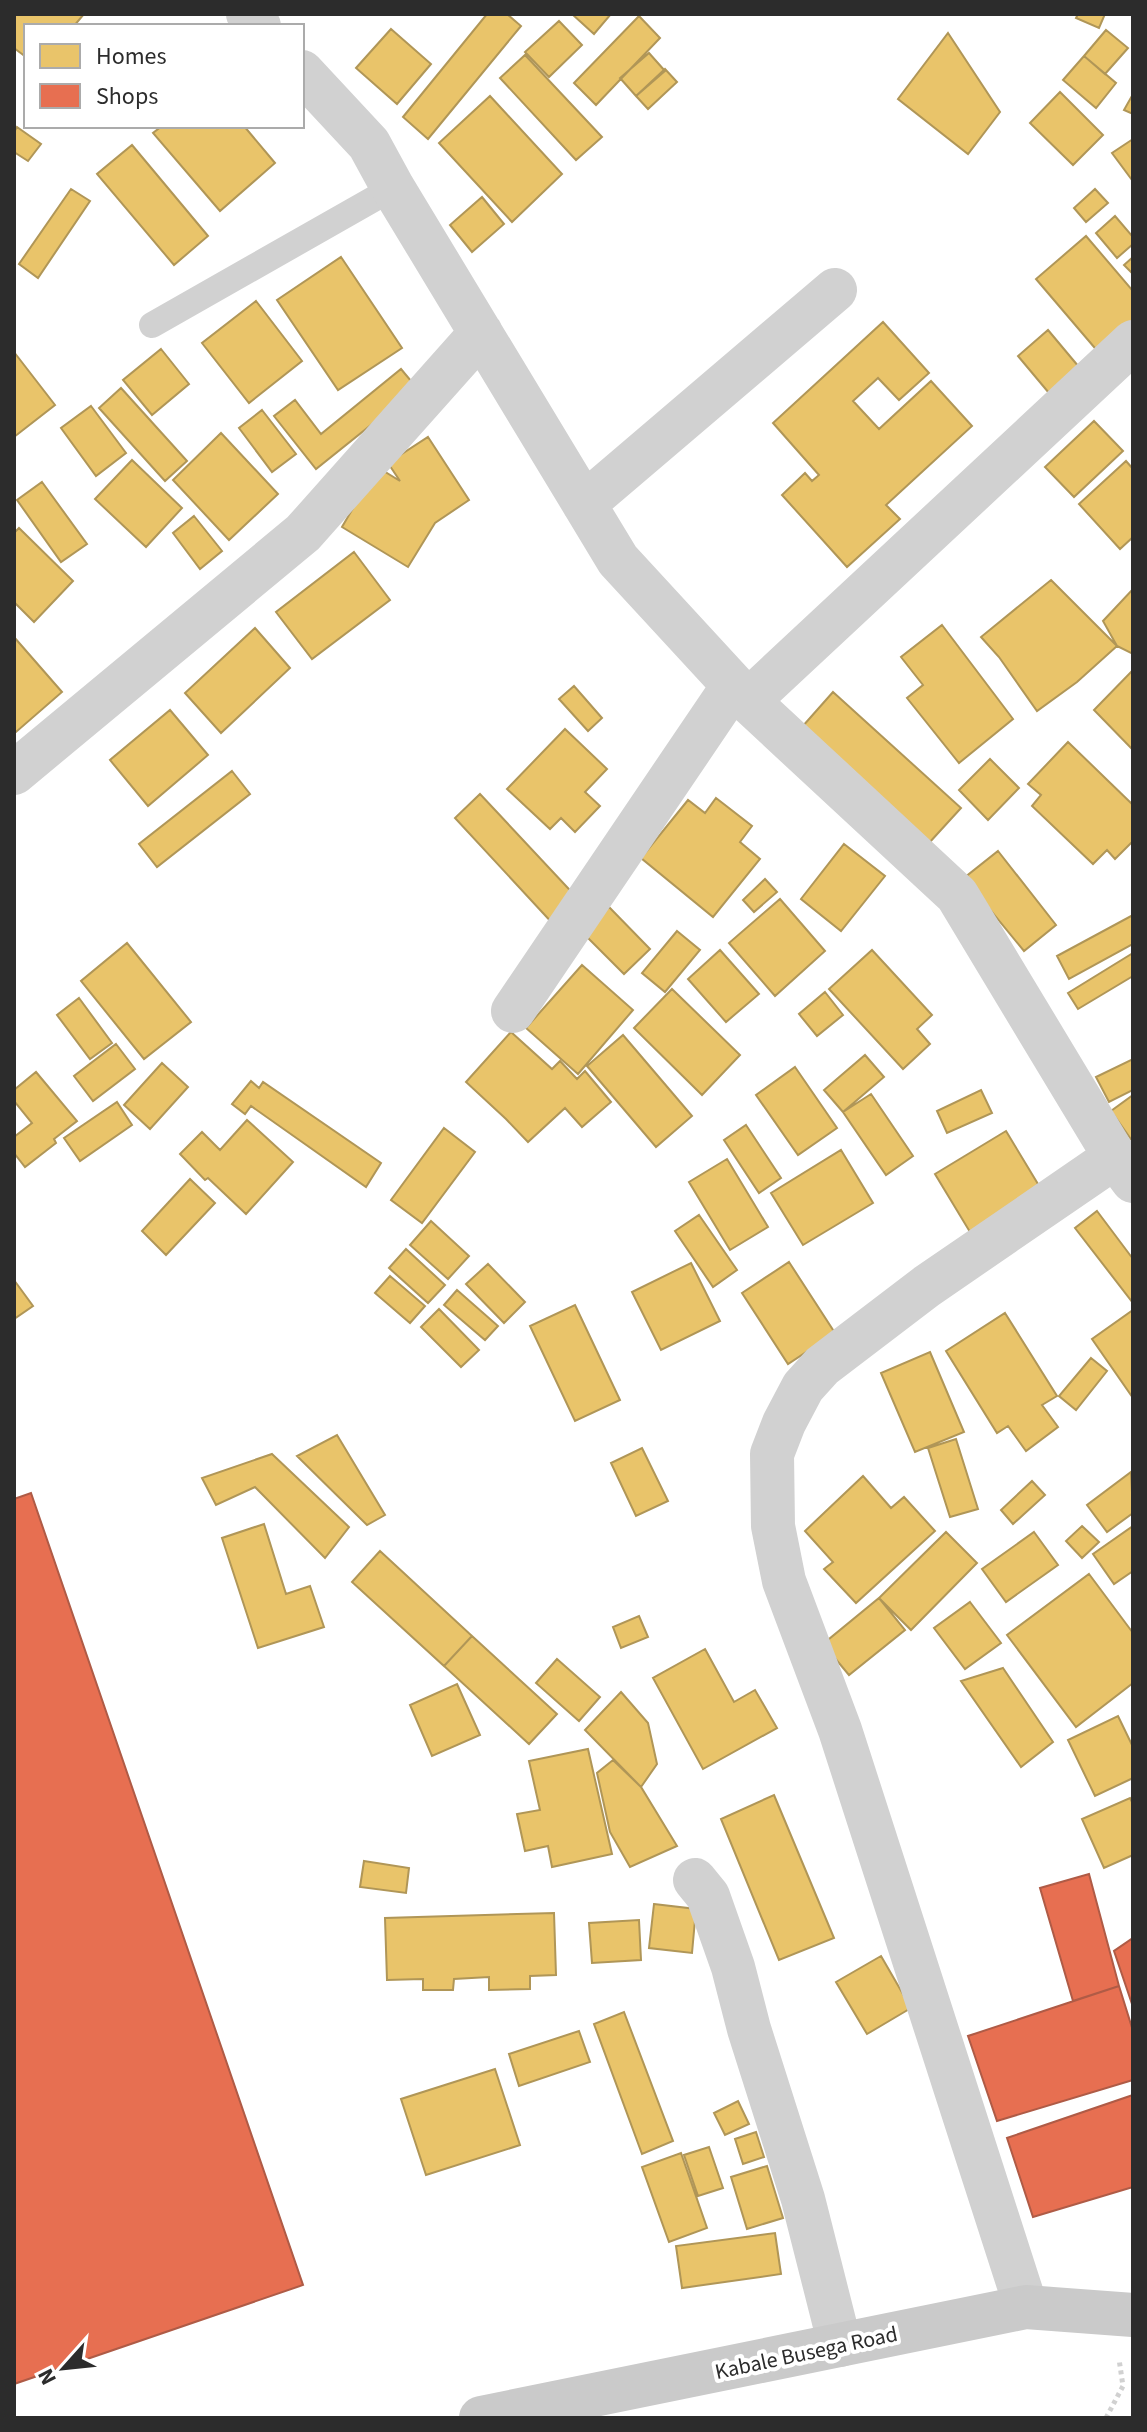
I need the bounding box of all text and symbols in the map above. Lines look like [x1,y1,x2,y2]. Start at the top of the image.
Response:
legend [24,24,304,128]
text: Homes [96,39,167,74]
text: Shops [96,79,158,114]
street label: Kabale Busega Road [712,2318,900,2388]
north arrow [24,2328,104,2408]
text: N [29,2363,65,2390]

